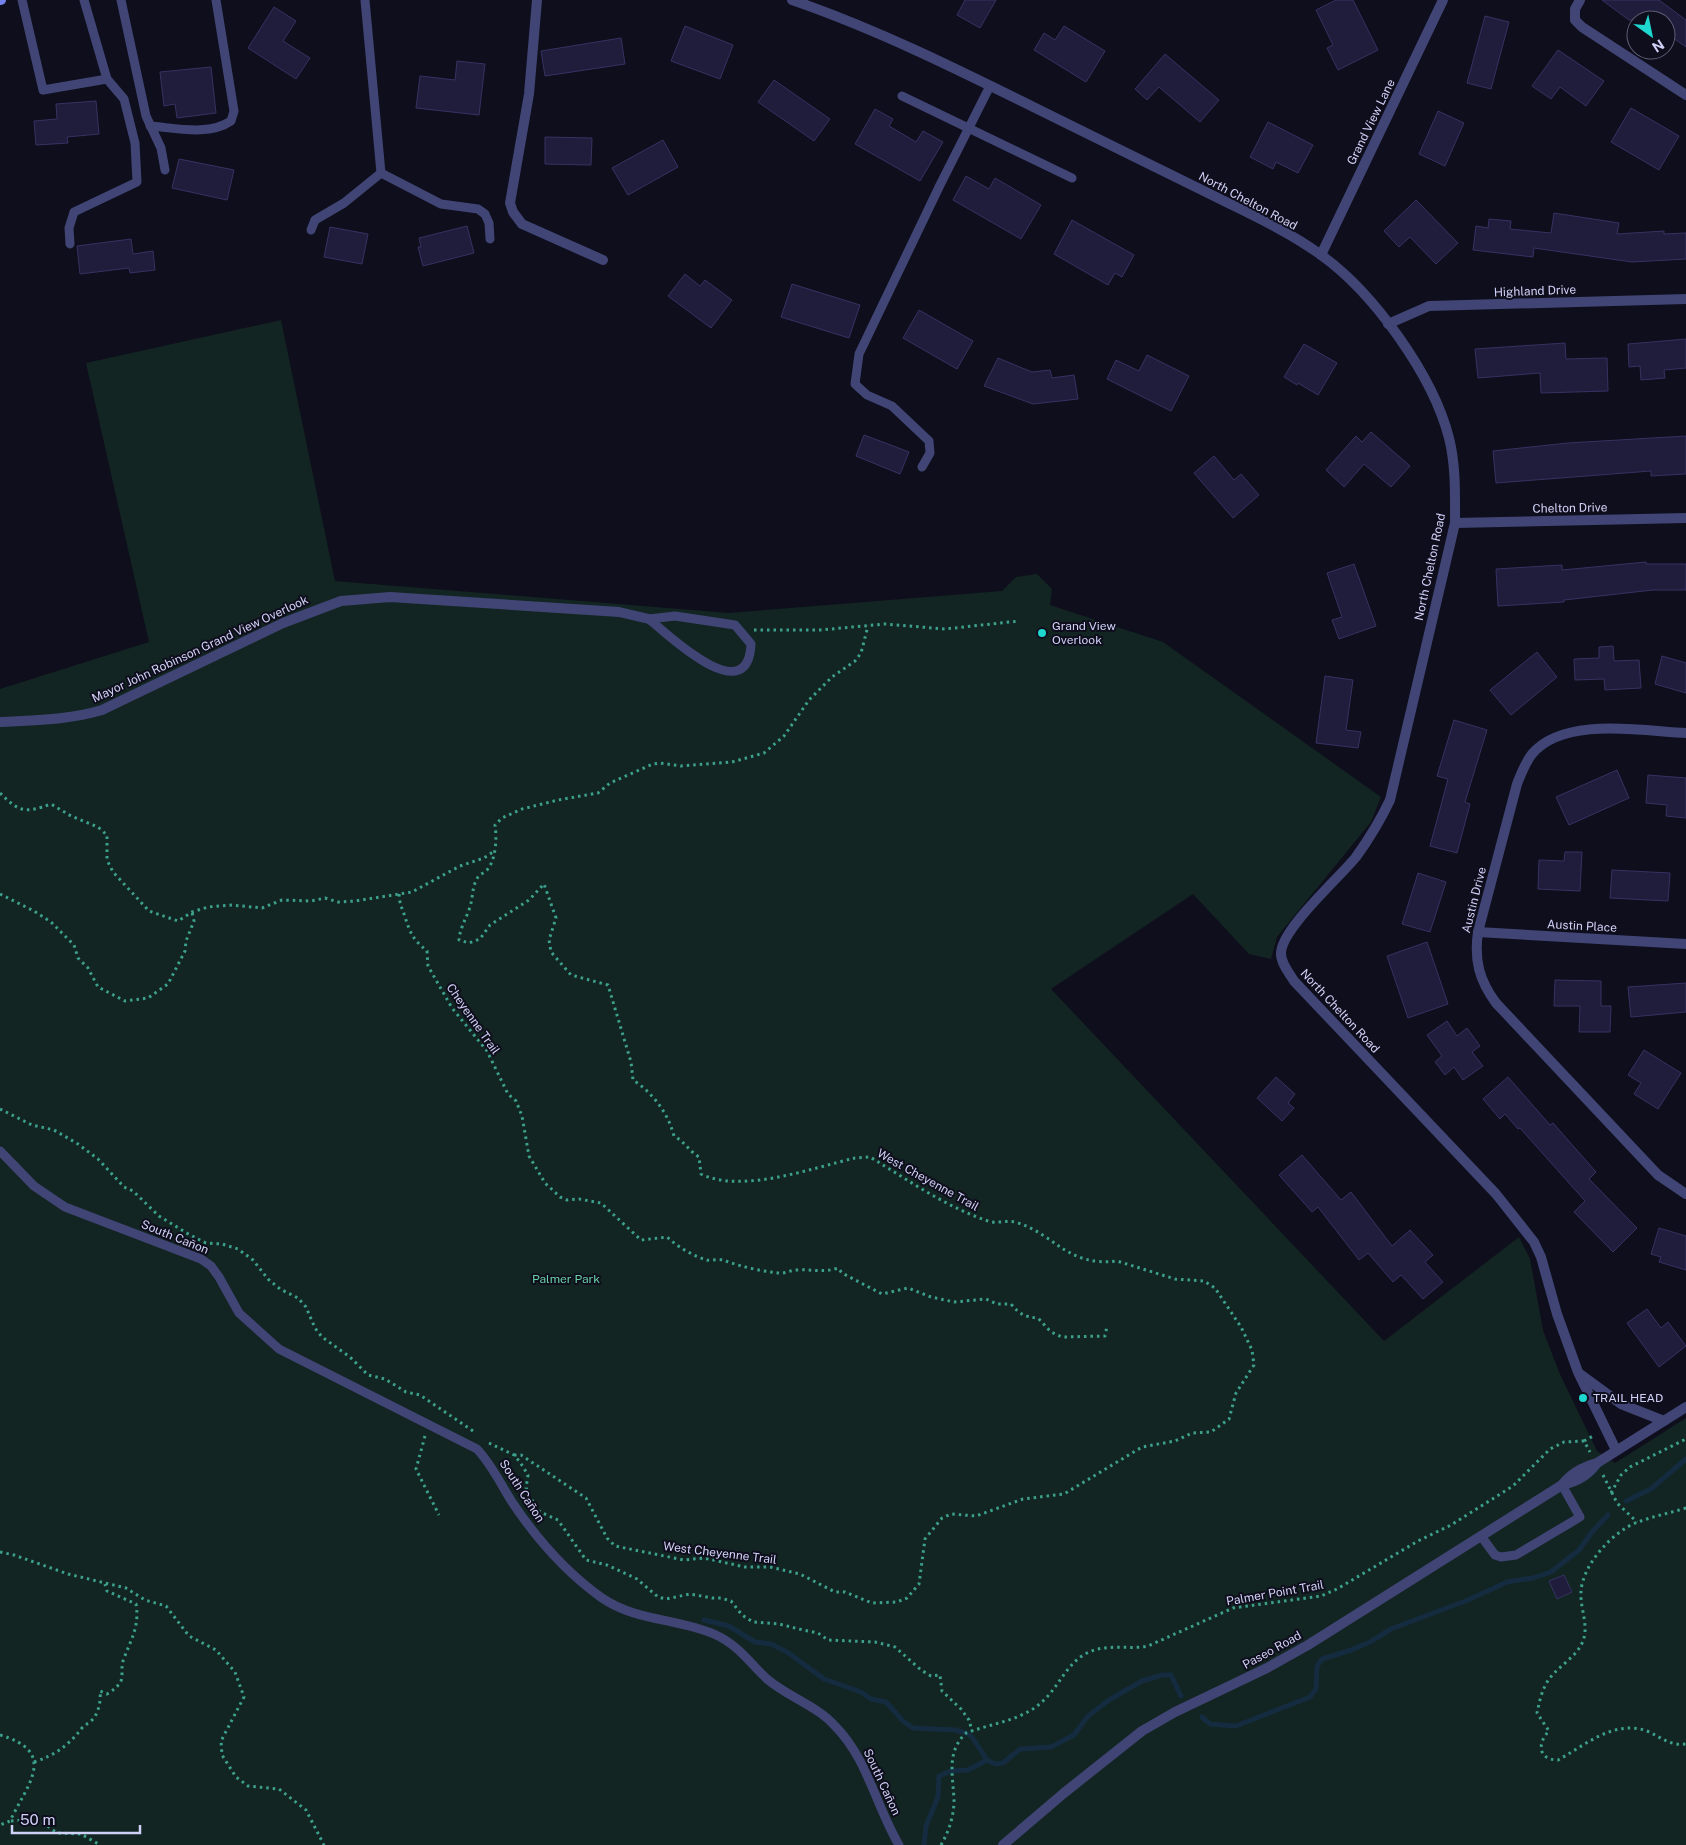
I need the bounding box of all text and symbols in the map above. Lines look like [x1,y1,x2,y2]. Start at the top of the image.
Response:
north arrow [1626,10,1676,60]
text: N [1649,36,1667,56]
street label: Grand View Lane [1344,77,1398,167]
street label: North Chelton Road [1196,169,1300,233]
street label: Highland Drive [1494,283,1577,299]
street label: Chelton Drive [1532,500,1608,516]
street label: North Chelton Road [1412,512,1448,622]
street label: Mayor John Robinson Grand View Overlook [90,592,311,705]
place label: Grand View Overlook [1052,619,1116,647]
marker: Grand View Overlook [1036,627,1048,639]
street label: Austin Drive [1459,865,1489,934]
street label: Austin Place [1547,917,1618,935]
street label: North Chelton Road [1298,966,1382,1056]
street label: Cheyenne Trail [443,981,503,1057]
street label: West Cheyenne Trail [875,1146,982,1214]
street label: South Cañon [139,1217,211,1257]
park label: Palmer Park [532,1272,600,1286]
place label: TRAIL HEAD [1593,1391,1663,1405]
marker: TRAIL HEAD [1577,1392,1589,1404]
street label: South Cañon [497,1457,547,1525]
street label: West Cheyenne Trail [662,1539,778,1567]
street label: Palmer Point Trail [1225,1577,1325,1608]
street label: Paseo Road [1240,1628,1304,1672]
street label: South Cañon [860,1747,904,1818]
scale bar [12,1802,140,1834]
text: 50 m [20,1811,55,1828]

